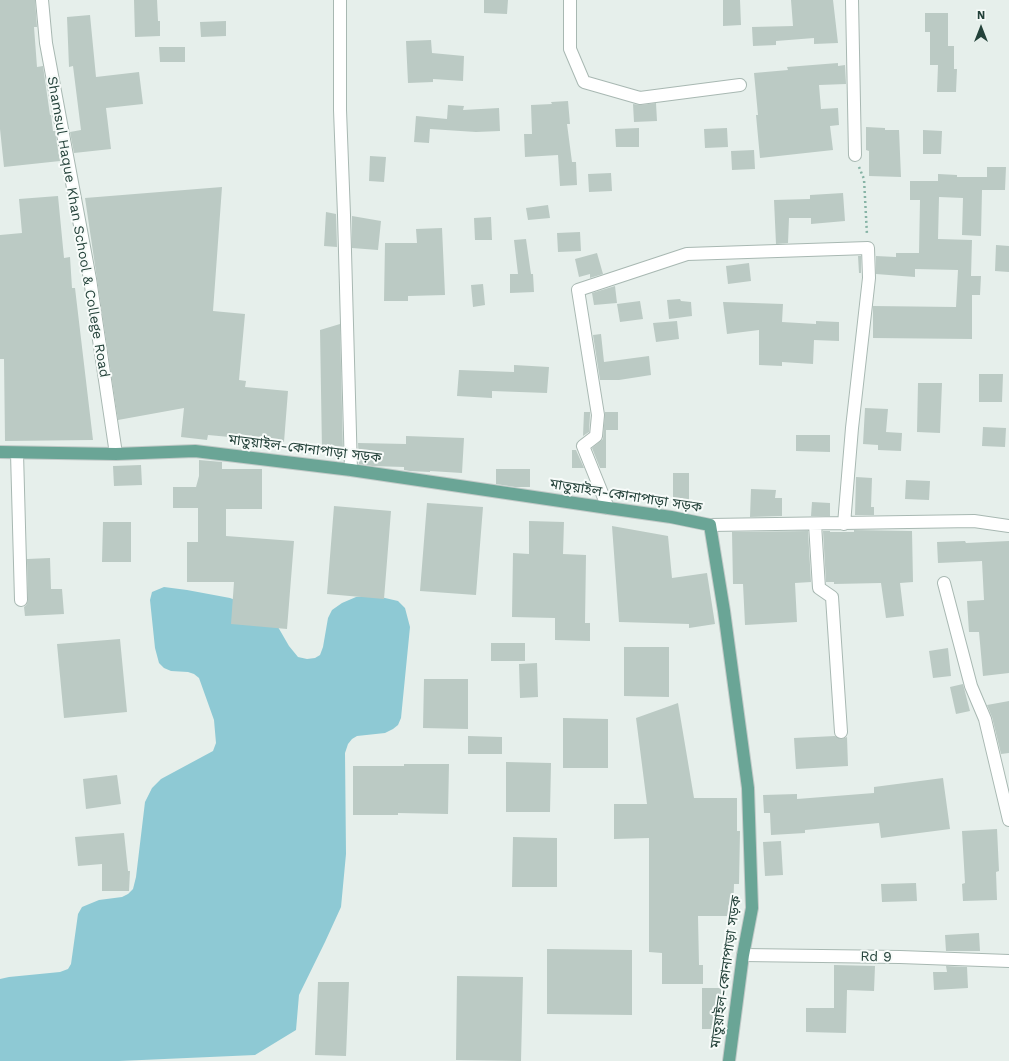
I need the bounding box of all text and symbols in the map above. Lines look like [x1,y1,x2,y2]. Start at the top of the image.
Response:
north arrow [961,8,1001,48]
text: N [977,9,985,22]
street label: Shamsul Haque Khan School & College Road [43,75,113,379]
street label: মাতুয়াইল-কোনাপাড়া সড়ক [228,431,382,467]
street label: মাতুয়াইল-কোনাপাড়া সড়ক [549,476,703,516]
street label: মাতুয়াইল-কোনাপাড়া সড়ক [707,895,745,1049]
street label: Rd 9 [860,948,892,966]

